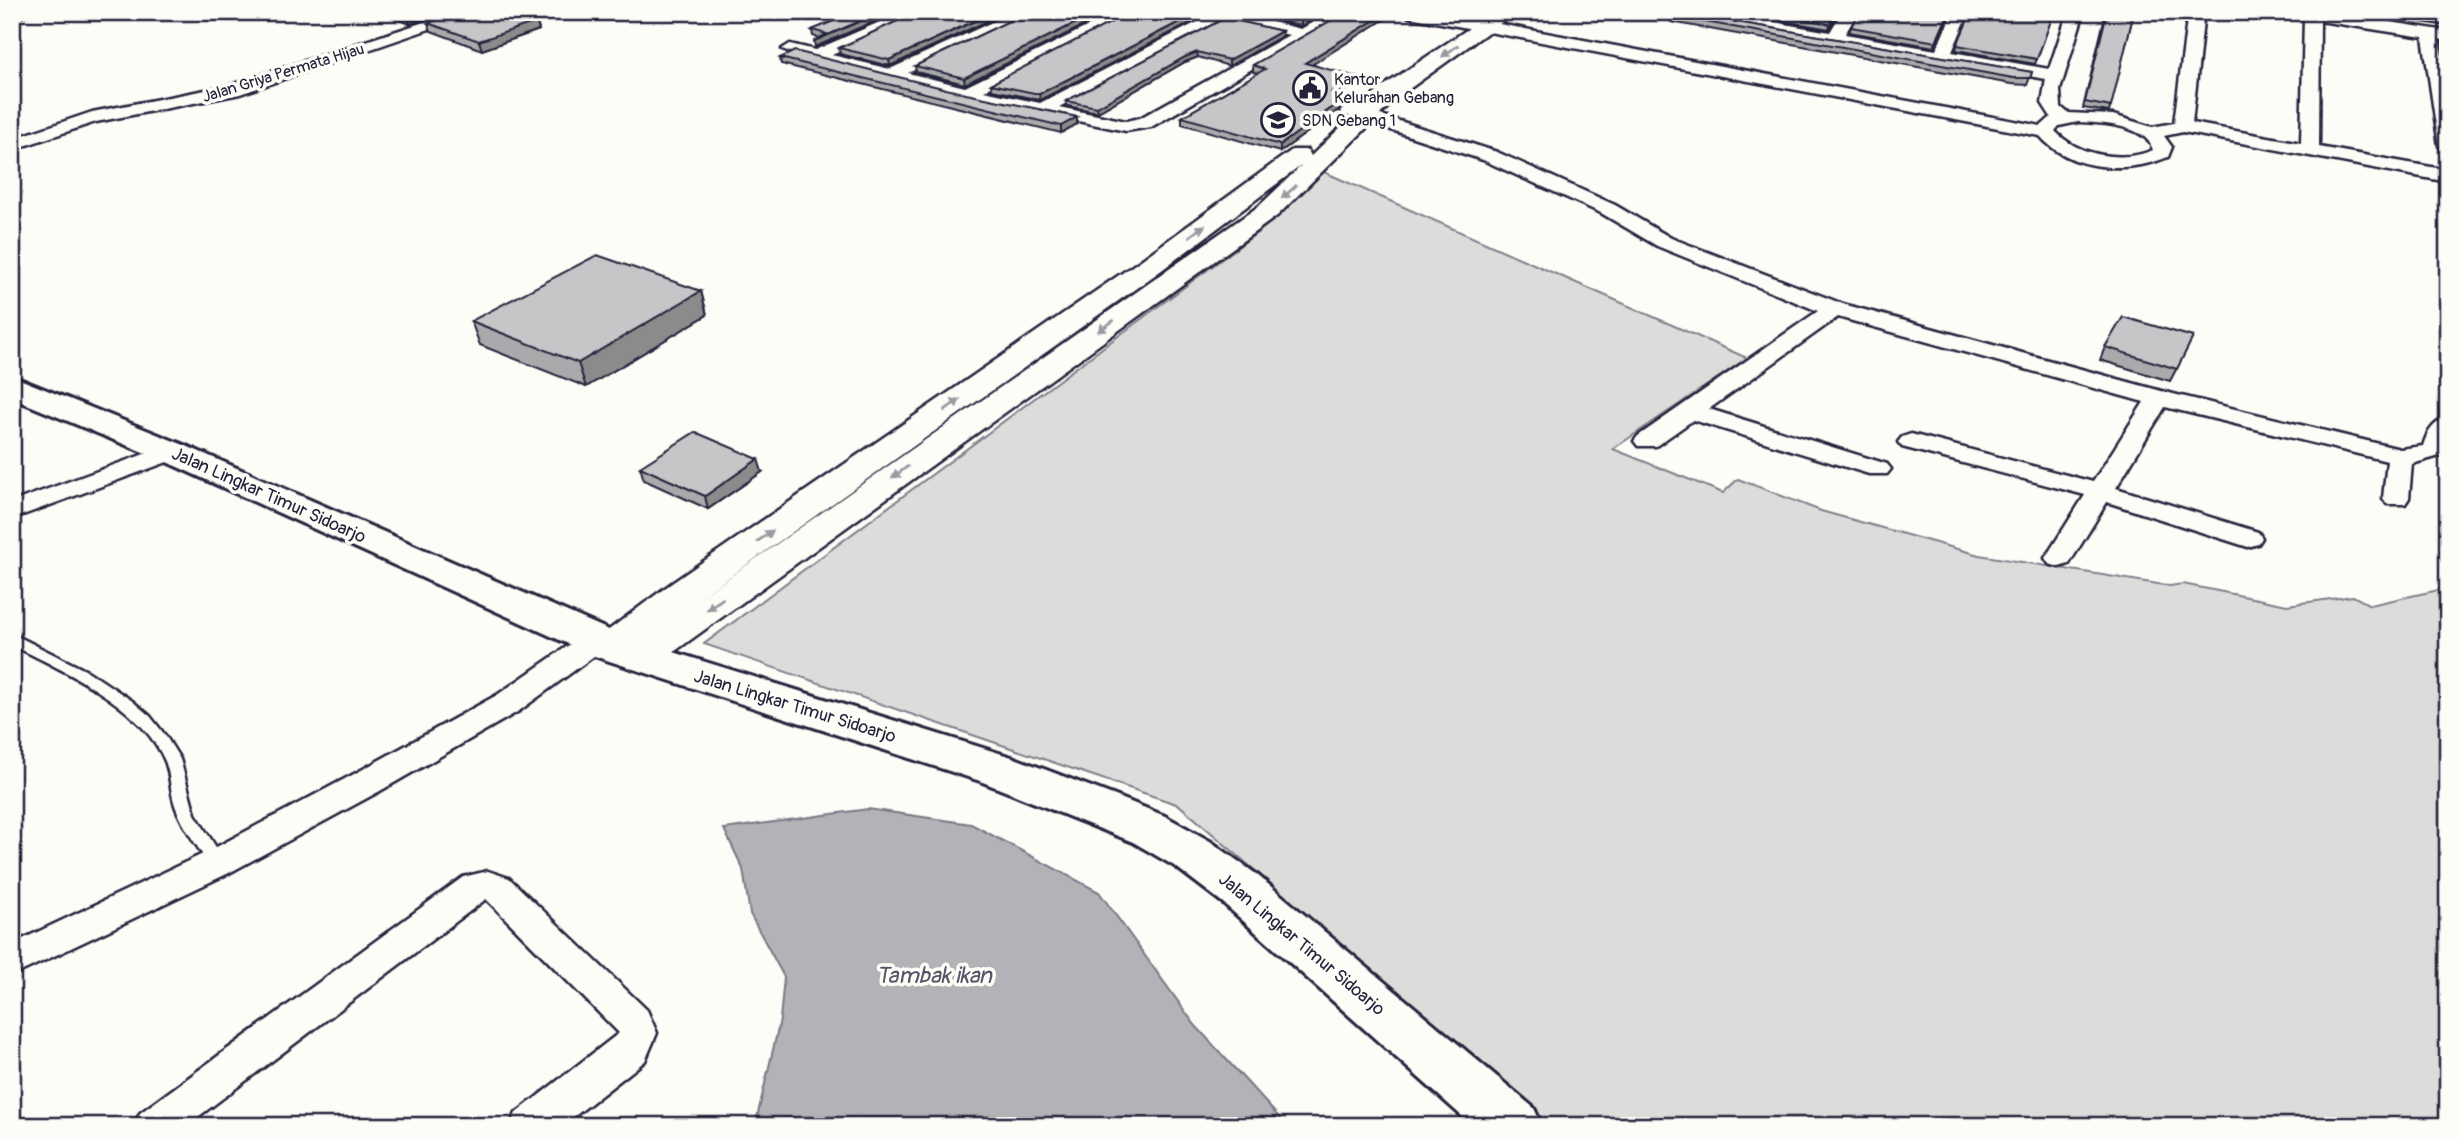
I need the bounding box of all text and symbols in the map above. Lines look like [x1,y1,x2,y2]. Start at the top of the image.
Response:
street label: Jalan Griya Permata Hijau [200,39,367,107]
one-way arrow [1441,44,1459,58]
public building icon: Kantor Kelurahan Gebang [1291,69,1329,107]
place label: Kantor Kelurahan Gebang [1334,70,1454,108]
school or university icon: SDN Gebang 1 [1259,101,1297,139]
place label: SDN Gebang 1 [1302,111,1396,131]
one-way arrow [1280,184,1298,200]
one-way arrow [1188,224,1206,238]
one-way arrow [1097,319,1115,333]
one-way arrow [942,398,961,412]
street label: Jalan Lingkar Timur Sidoarjo [168,442,370,549]
one-way arrow [891,465,909,479]
one-way arrow [756,529,774,543]
one-way arrow [706,597,724,611]
street label: Jalan Lingkar Timur Sidoarjo [691,665,899,748]
street label: Jalan Lingkar Timur Sidoarjo [1214,868,1390,1021]
water label: Tambak ikan [876,961,993,990]

